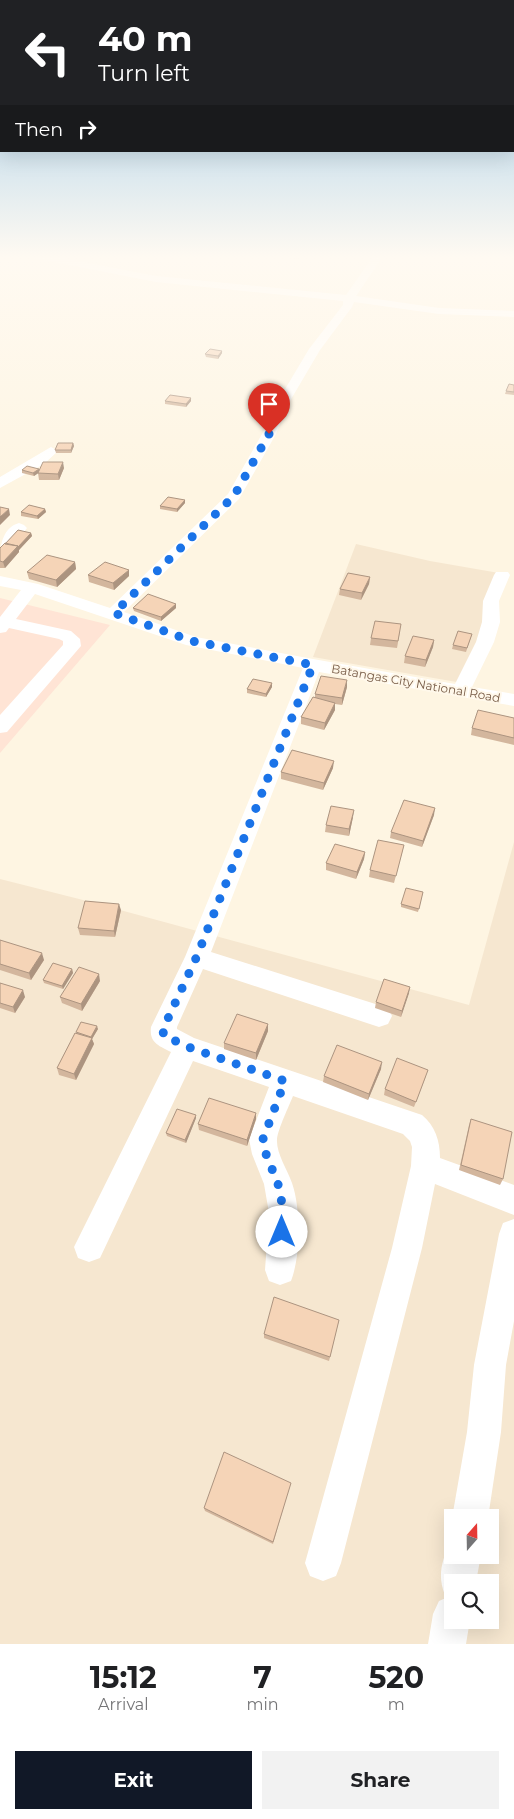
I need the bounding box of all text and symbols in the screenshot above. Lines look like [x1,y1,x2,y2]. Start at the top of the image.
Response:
text: 40 m [98,17,193,60]
icon: left [15,20,80,85]
text: Turn left [98,60,190,87]
icon: right [73,115,101,143]
text: Then [15,118,63,141]
pin [248,383,290,434]
icon: arrive [255,390,283,418]
street label: Batangas City National Road [330,661,502,705]
position arrow [255,1205,307,1257]
north arrow [444,1509,499,1564]
map controls [444,1509,499,1629]
button: search [444,1574,499,1629]
text: 15:12 [90,1659,157,1696]
text: 7 [253,1659,272,1696]
text: 520 [368,1659,424,1696]
text: Arrival [98,1695,148,1714]
text: min [247,1695,279,1714]
text: m [388,1695,405,1714]
button: Exit [15,1751,252,1809]
button: Share [262,1751,499,1809]

